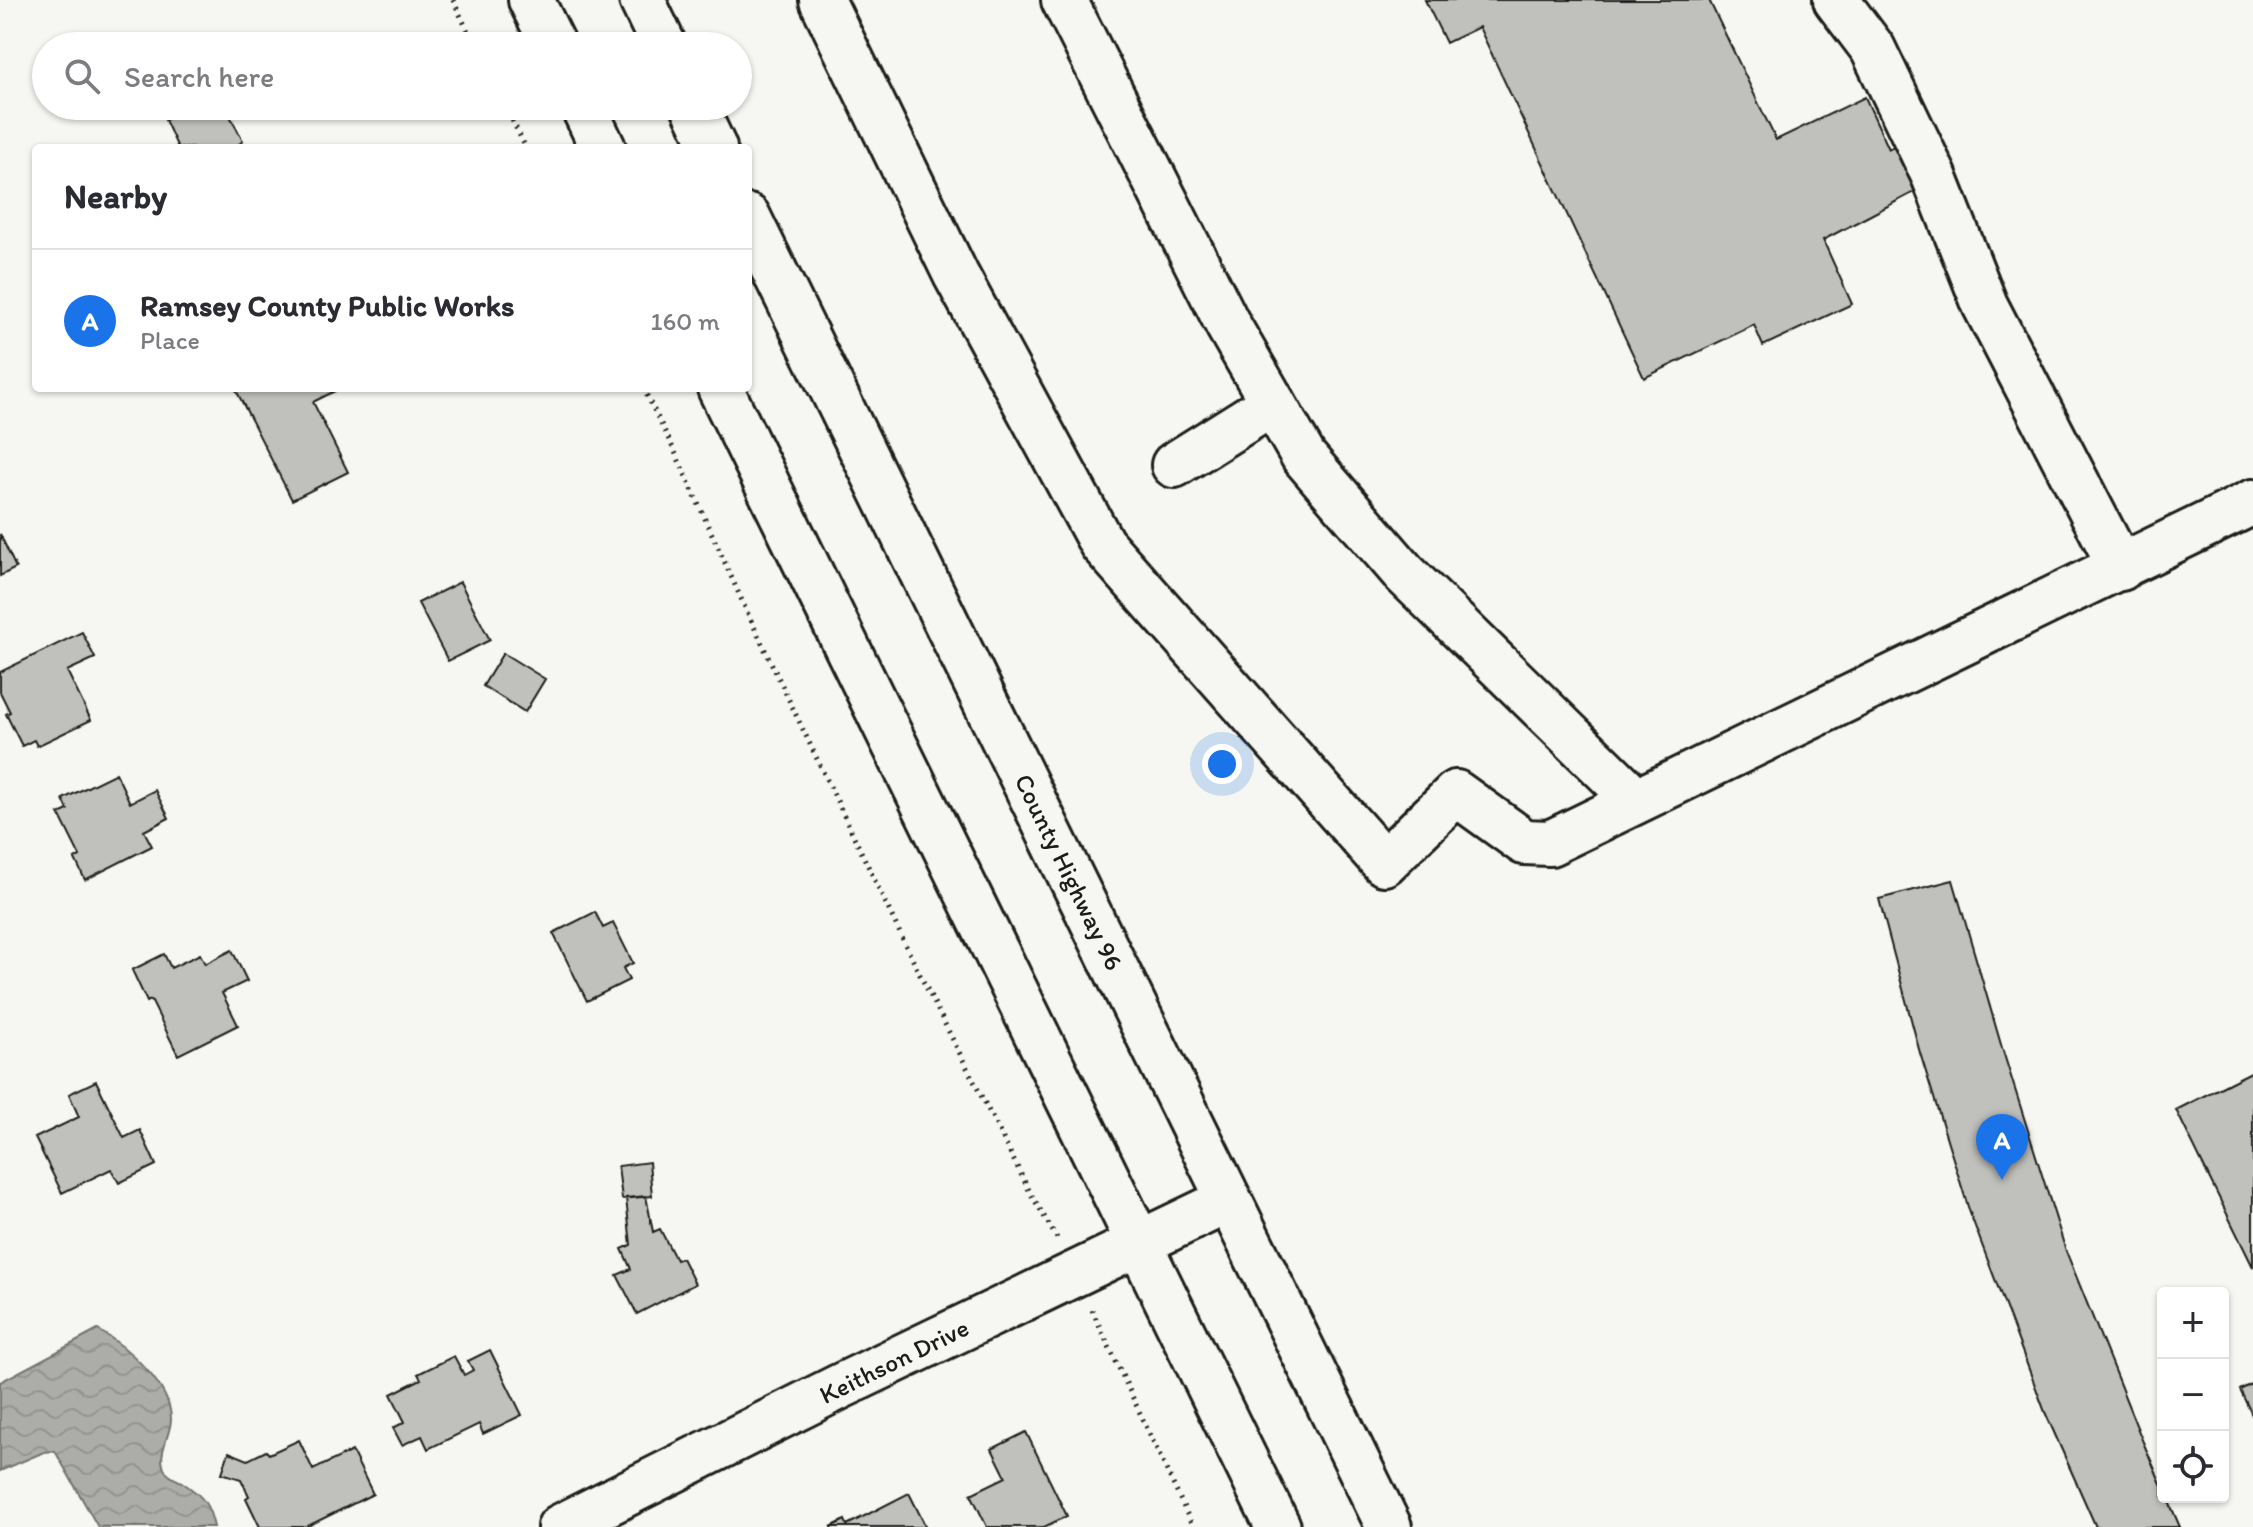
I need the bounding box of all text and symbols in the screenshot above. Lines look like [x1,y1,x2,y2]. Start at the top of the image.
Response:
search box [32,32,752,120]
icon: search [60,54,104,98]
text: Search here [124,58,274,95]
text: Nearby [64,176,167,217]
text: Ramsey County Public Works [140,287,515,324]
text: A [82,305,98,337]
text: 160 m [650,305,720,337]
text: Place [140,324,200,356]
your location [1202,744,1242,784]
street label: County Highway 96 [1008,769,1130,975]
pin: A [1976,1114,2028,1180]
map controls [2157,1287,2229,1503]
button: + [2157,1287,2229,1359]
street label: Keithson Drive [814,1311,974,1411]
button: − [2157,1359,2229,1431]
button: locate [2157,1431,2229,1503]

